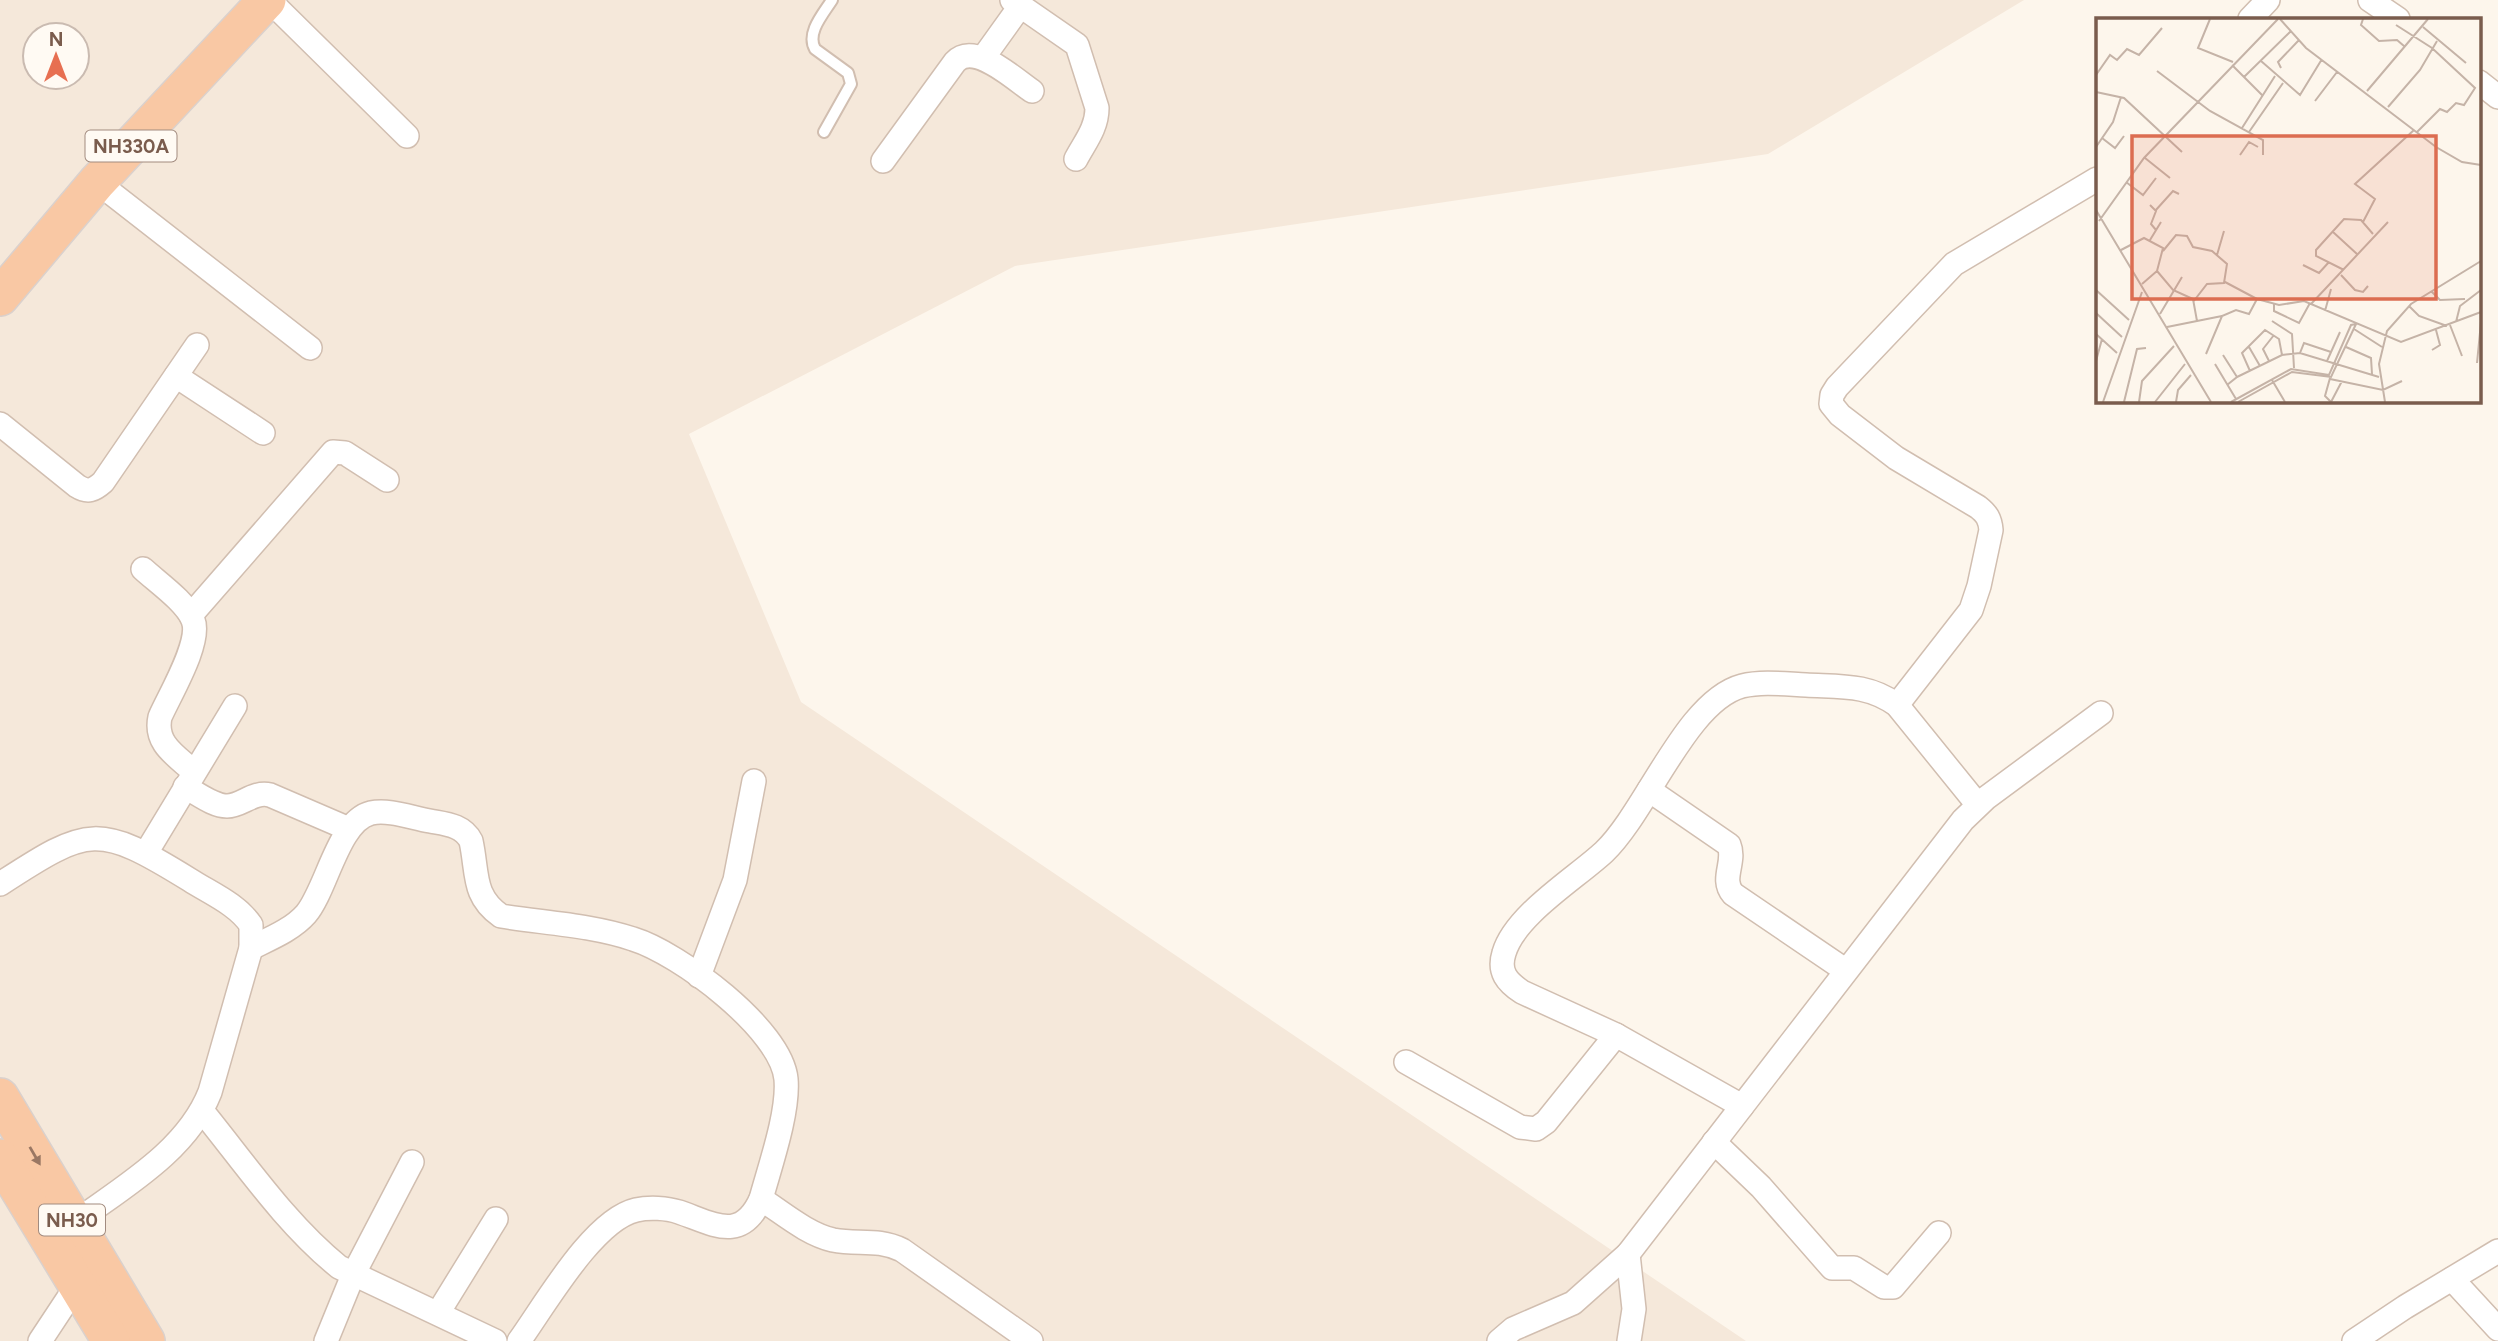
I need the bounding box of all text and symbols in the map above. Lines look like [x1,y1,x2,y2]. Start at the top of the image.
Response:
inset map [2096,18,2480,402]
north arrow [21,21,91,91]
text: N [49,28,63,51]
road number: NH330A [86,130,176,162]
one-way arrow [28,1146,40,1166]
road number: NH30 [39,1204,105,1236]

